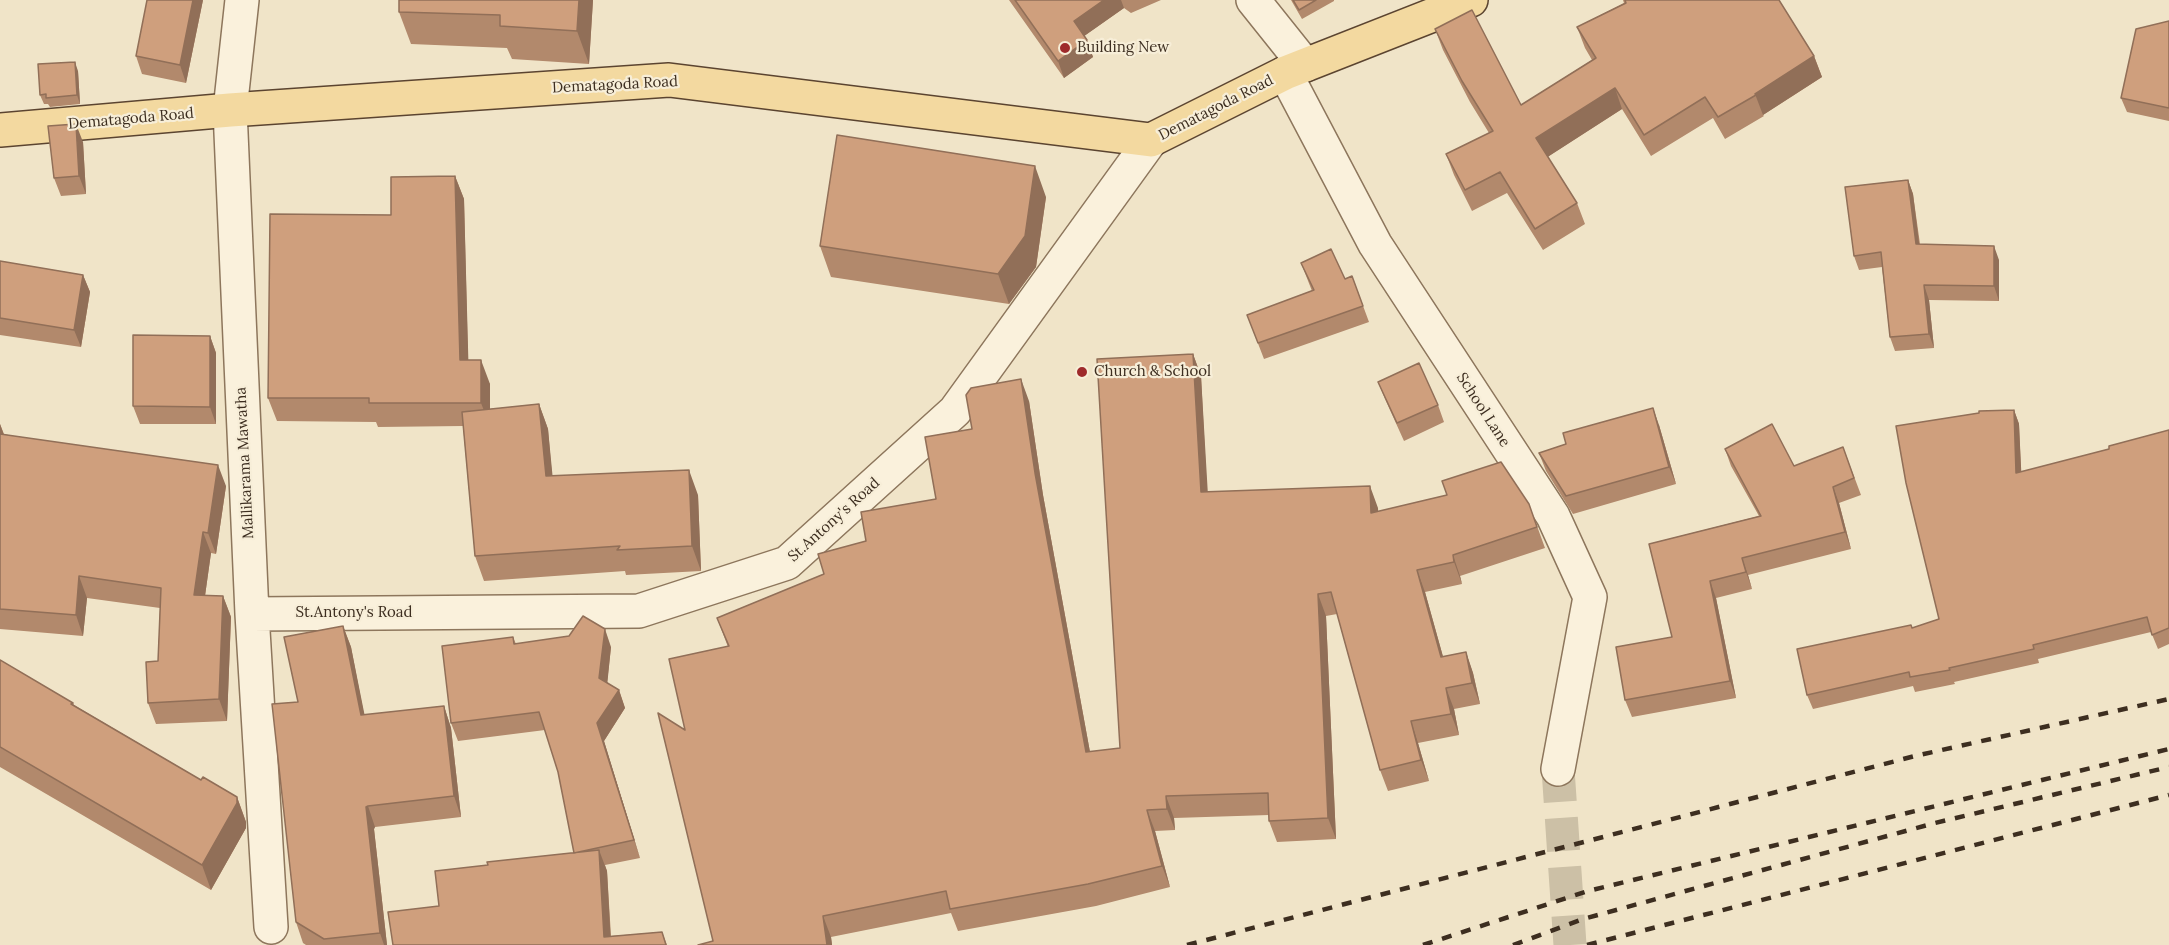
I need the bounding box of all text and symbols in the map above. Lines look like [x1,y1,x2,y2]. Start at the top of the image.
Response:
place label: Building New [1077,39,1169,57]
marker: Building New [1058,41,1072,55]
street label: Dematagoda Road [1156,71,1276,145]
street label: Dematagoda Road [551,73,679,97]
street label: Dematagoda Road [67,105,195,133]
place label: Church & School [1094,363,1211,381]
marker: Church & School [1075,365,1089,379]
street label: School Lane [1452,369,1514,451]
street label: Mallikarama Mawatha [232,387,258,539]
street label: St.Antony's Road [784,474,884,566]
street label: St.Antony's Road [295,604,413,622]

